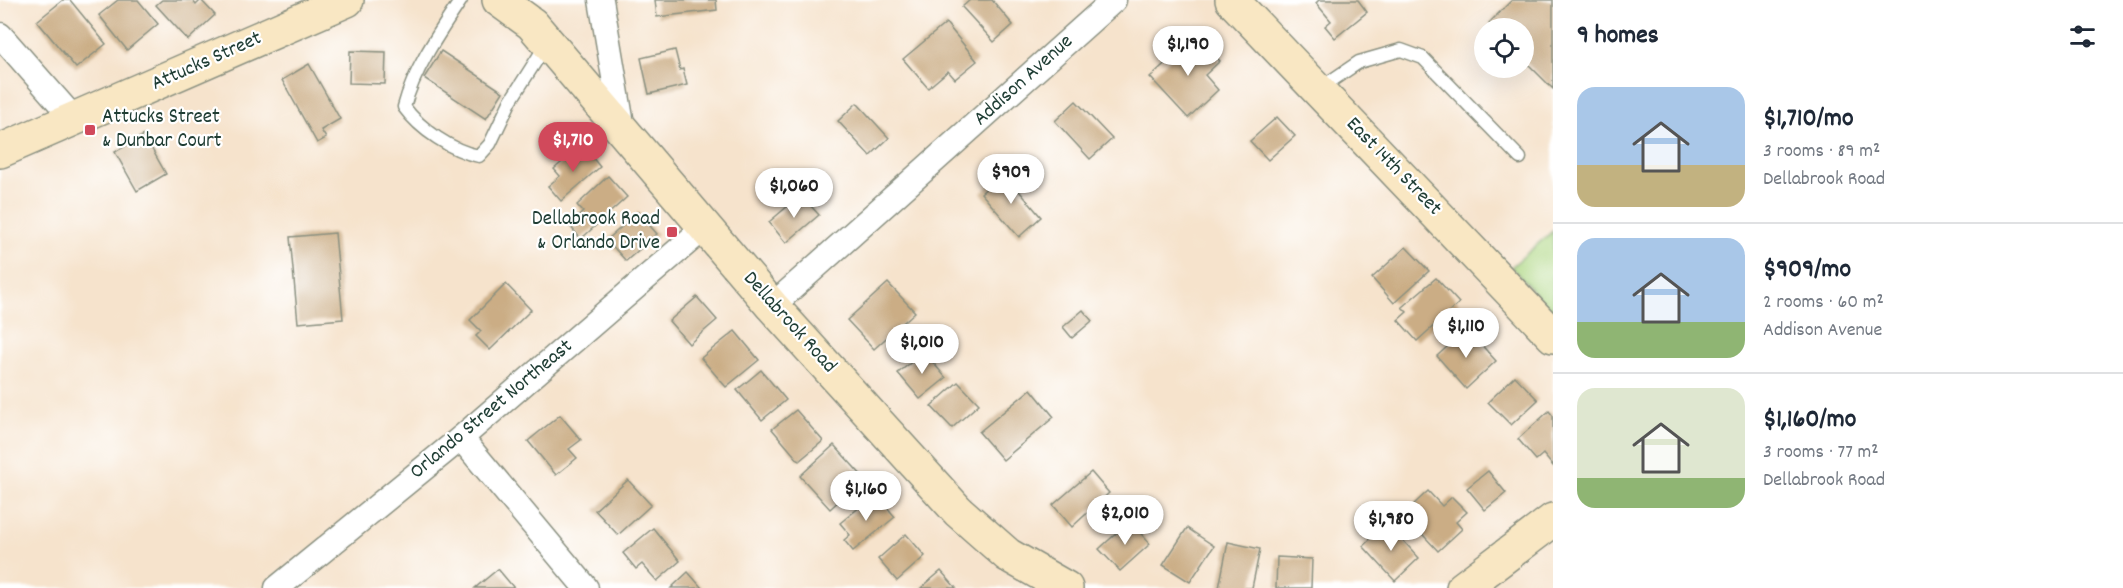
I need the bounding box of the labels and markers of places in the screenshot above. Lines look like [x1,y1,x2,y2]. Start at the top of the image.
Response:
pin: $1,190 [1139,26,1237,77]
place label: Attucks Street & Dunbar Court [102,103,222,157]
pin: $1,710 [524,122,622,173]
marker: Attucks Street & Dunbar Court [83,123,97,137]
pin: $909 [975,154,1047,205]
pin: $1,060 [745,168,843,219]
place label: Dellabrook Road & Orlando Drive [532,205,660,259]
marker: Dellabrook Road & Orlando Drive [665,225,679,239]
pin: $1,110 [1417,308,1515,359]
pin: $1,010 [873,324,971,375]
pin: $1,160 [817,471,915,522]
pin: $2,010 [1076,495,1174,546]
pin: $1,980 [1342,501,1440,552]

